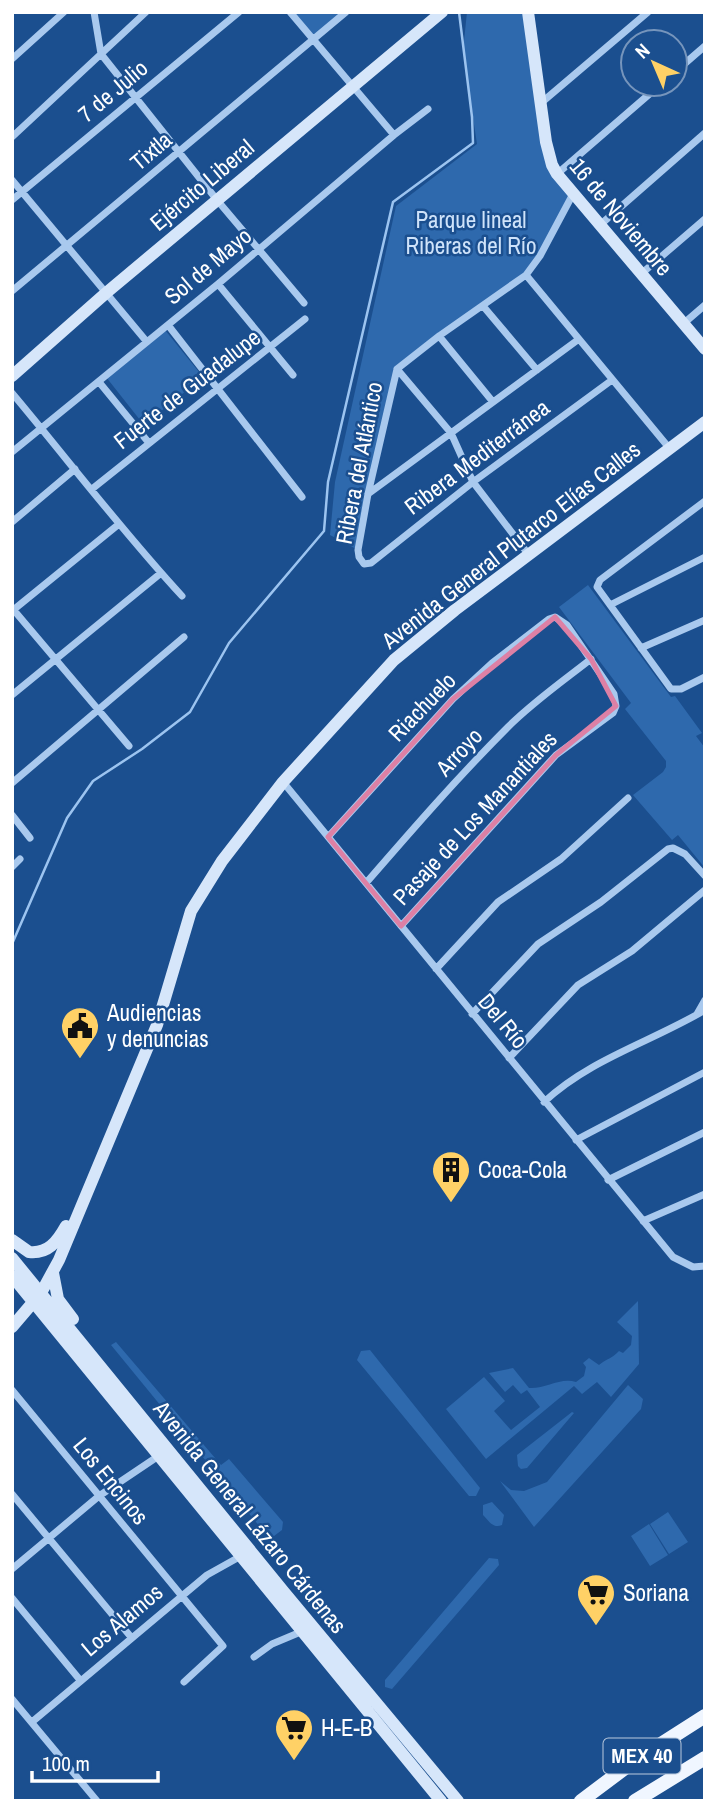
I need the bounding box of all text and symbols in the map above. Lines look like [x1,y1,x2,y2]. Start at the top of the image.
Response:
north arrow [619,28,689,98]
text: N [629,38,655,64]
street label: 7 de Julio [71,52,154,129]
street label: Tixtla [123,124,179,177]
street label: Ejército Liberal [143,132,260,237]
street label: 16 de Noviembre [563,151,680,282]
park label: Parque lineal Riberas del Río [405,204,537,261]
street label: Sol de Mayo [158,220,258,311]
street label: Fuerte de Guadalupe [107,322,266,456]
street label: Ribera del Atlántico [328,379,389,547]
street label: Ribera Mediterránea [398,392,556,521]
street label: Avenida General Plutarco Elías Calles [374,434,647,656]
street label: Riachuelo [381,665,462,748]
street label: Arroyo [428,721,489,783]
street label: Pasaje de Los Manantiales [386,724,564,911]
street label: Del Río [471,987,535,1055]
place label: Audiencias y denuncias [106,997,209,1054]
public building icon: Audiencias y denuncias [59,1005,101,1060]
building icon: Coca-Cola [430,1149,472,1204]
place label: Coca-Cola [478,1154,568,1185]
street label: Avenida General Lázaro Cárdenas [146,1393,354,1640]
street label: Los Encinos [67,1431,156,1531]
supermarket icon: Soriana [575,1572,617,1627]
street label: Los Alamos [74,1576,169,1663]
place label: Soriana [623,1577,690,1608]
supermarket icon: H-E-B [273,1707,315,1762]
place label: H-E-B [321,1712,372,1743]
road number: MEX 40 [604,1738,680,1774]
scale bar [32,1740,158,1784]
text: 100 m [42,1749,90,1778]

